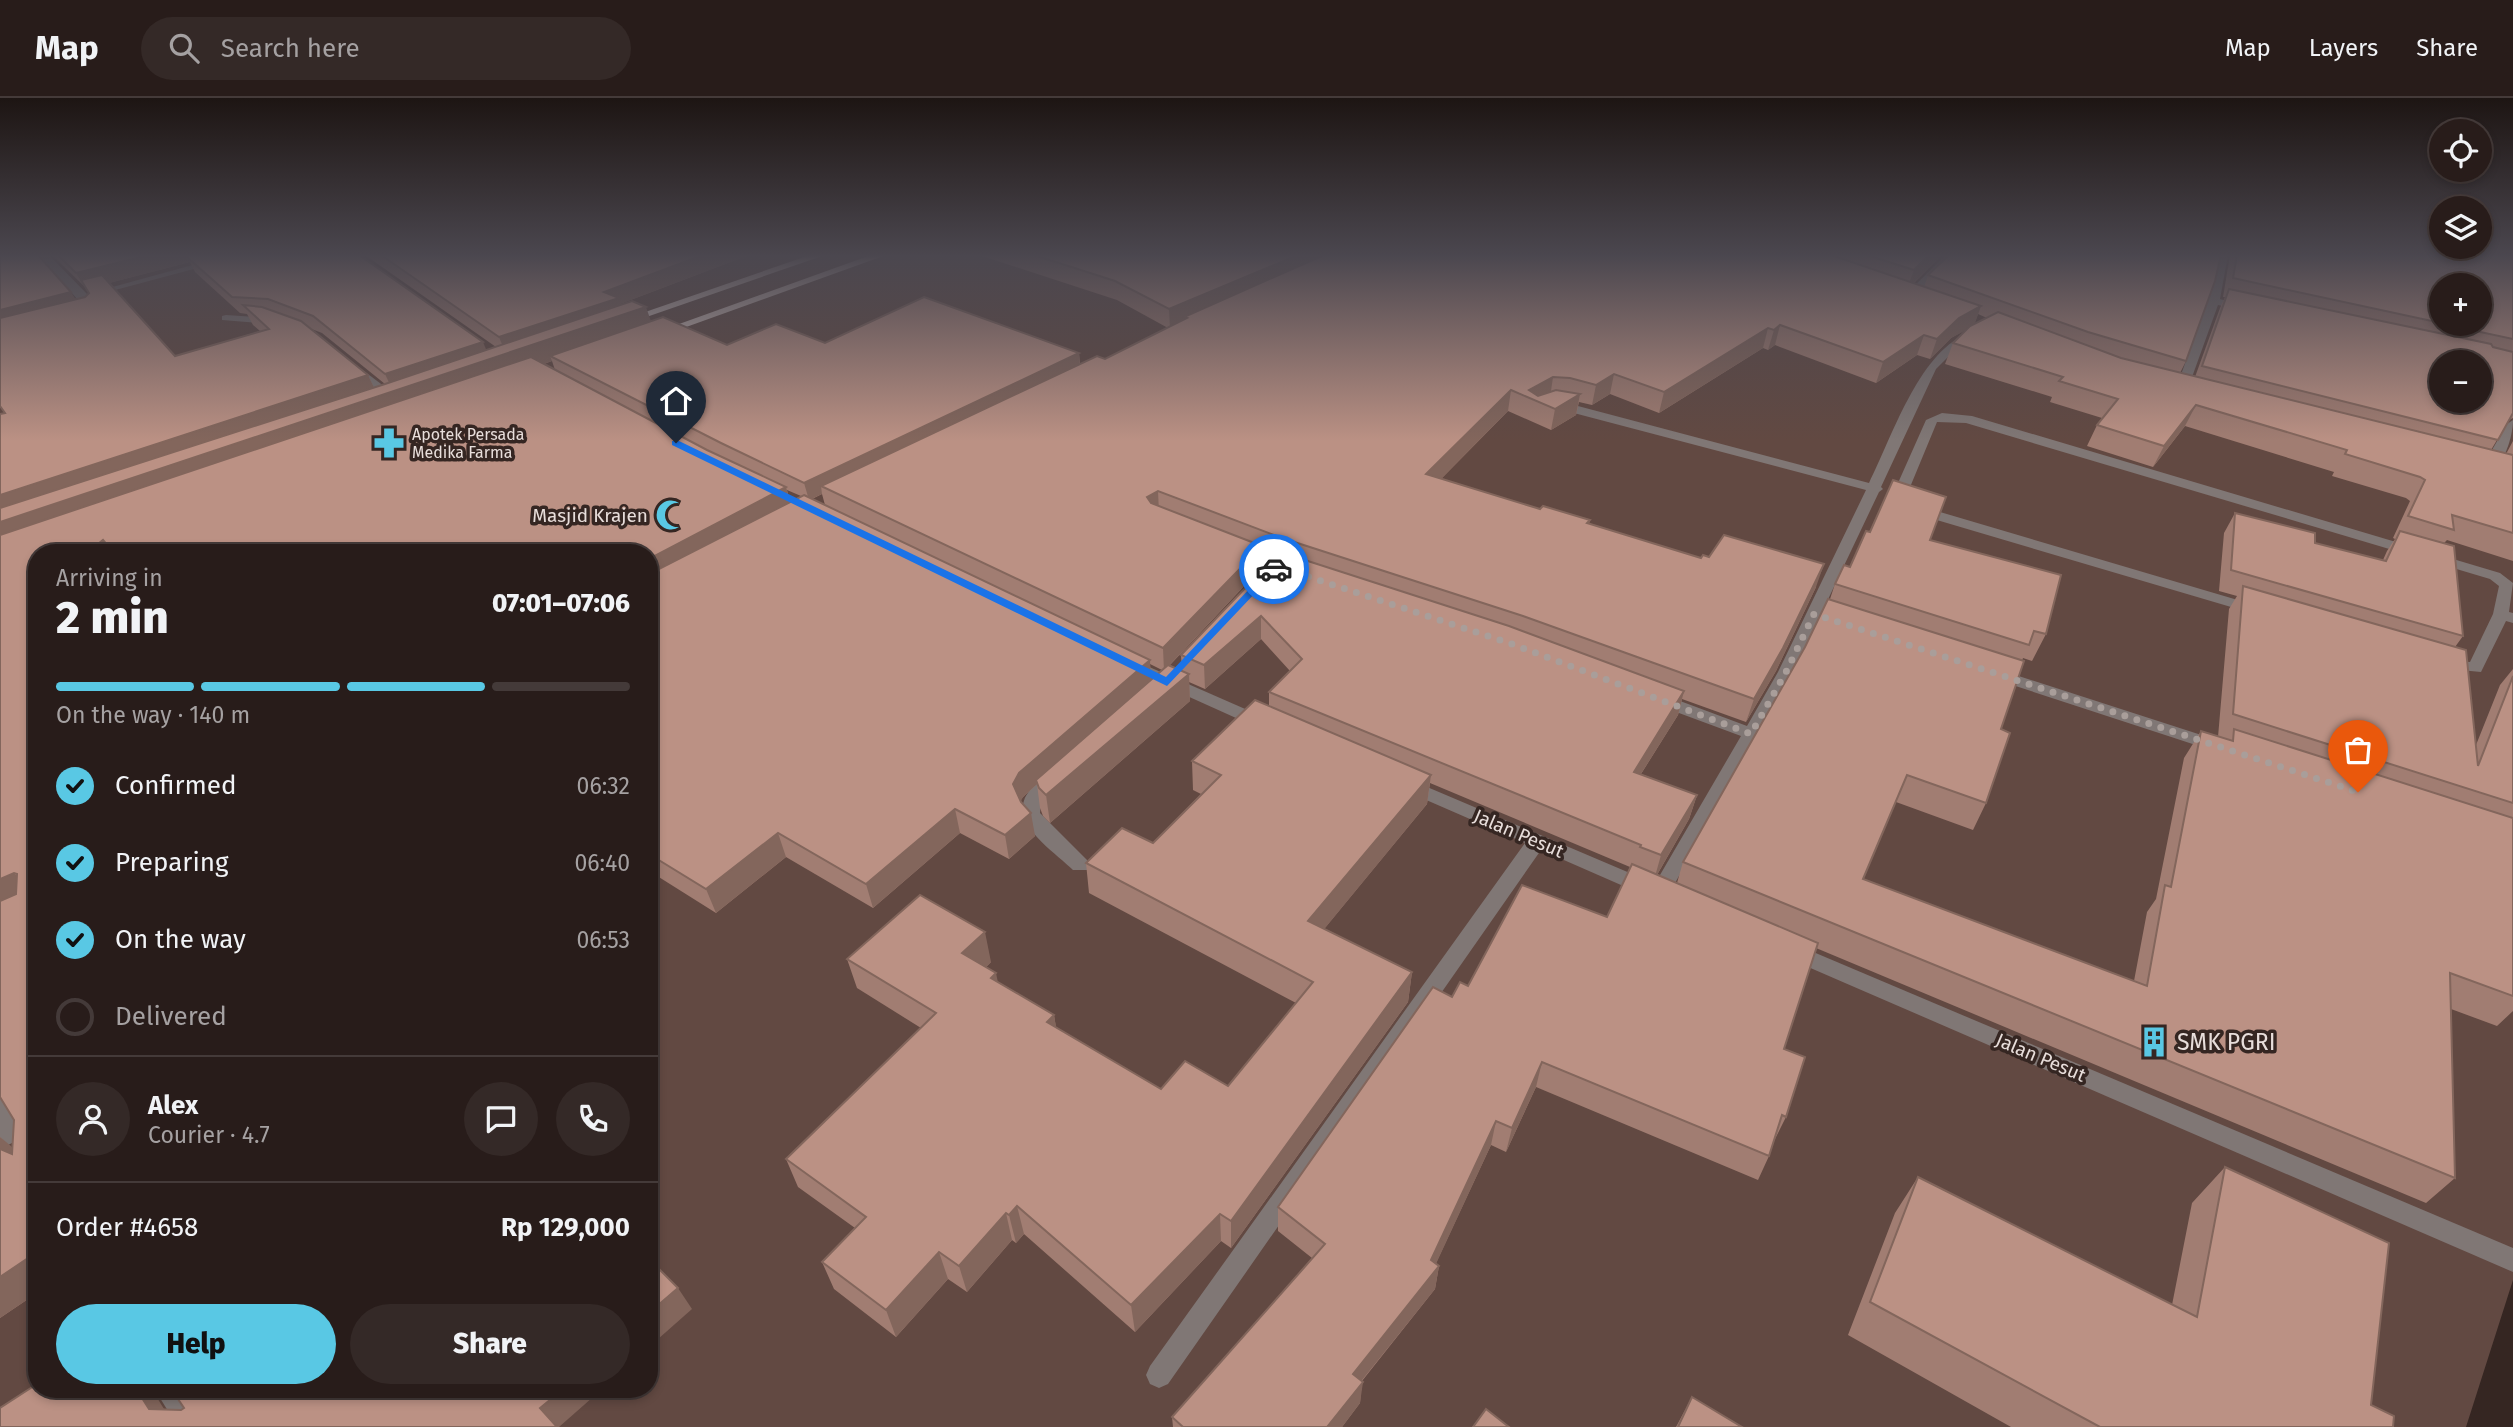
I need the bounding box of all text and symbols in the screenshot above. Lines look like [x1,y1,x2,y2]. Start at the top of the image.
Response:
search box [141,17,631,80]
text: Map [35,28,99,68]
icon: search [165,29,203,67]
text: Search here [221,33,360,64]
text: Map [2225,34,2271,62]
text: Layers [2309,34,2378,62]
text: Share [2416,34,2478,62]
map controls [2429,119,2492,413]
button: locate [2429,119,2492,182]
button: layers [2429,196,2492,259]
button: + [2429,273,2492,336]
button: − [2429,350,2492,413]
pin [646,371,706,443]
icon: home [657,382,695,420]
place label: Apotek Persada Medika Farma [412,425,524,462]
pharmacy icon: Apotek Persada Medika Farma [372,426,406,460]
mosque icon: Masjid Krajen [654,498,688,532]
place label: Masjid Krajen [532,504,648,527]
courier [1239,534,1309,604]
icon: car [1255,550,1293,588]
text: Arriving in [56,564,163,592]
text: 07:01–07:06 [492,588,630,619]
text: 2 min [56,590,169,645]
text: On the way · 140 m [56,701,250,729]
pin [2328,720,2388,792]
icon: bag [2339,731,2377,769]
icon: check [56,767,94,805]
text: Confirmed [115,770,236,801]
text: 06:32 [577,772,630,800]
street label: Jalan Pesut [1470,804,1567,863]
icon: check [56,844,94,882]
text: Preparing [115,847,228,878]
text: 06:40 [574,849,630,877]
icon: check [56,921,94,959]
text: On the way [115,924,246,955]
text: 06:53 [576,926,630,954]
text: Delivered [115,1001,227,1032]
building icon: SMK PGRI [2137,1025,2171,1059]
street label: Jalan Pesut [1992,1028,2089,1087]
place label: SMK PGRI [2177,1028,2275,1056]
button: person [56,1082,130,1156]
button: chat [464,1082,538,1156]
button: phone [556,1082,630,1156]
text: Alex [148,1090,198,1121]
text: Courier · 4.7 [148,1121,270,1149]
text: Order #4658 [56,1212,198,1243]
text: Rp 129,000 [501,1212,630,1243]
button: Help [56,1304,336,1384]
button: Share [350,1304,630,1384]

